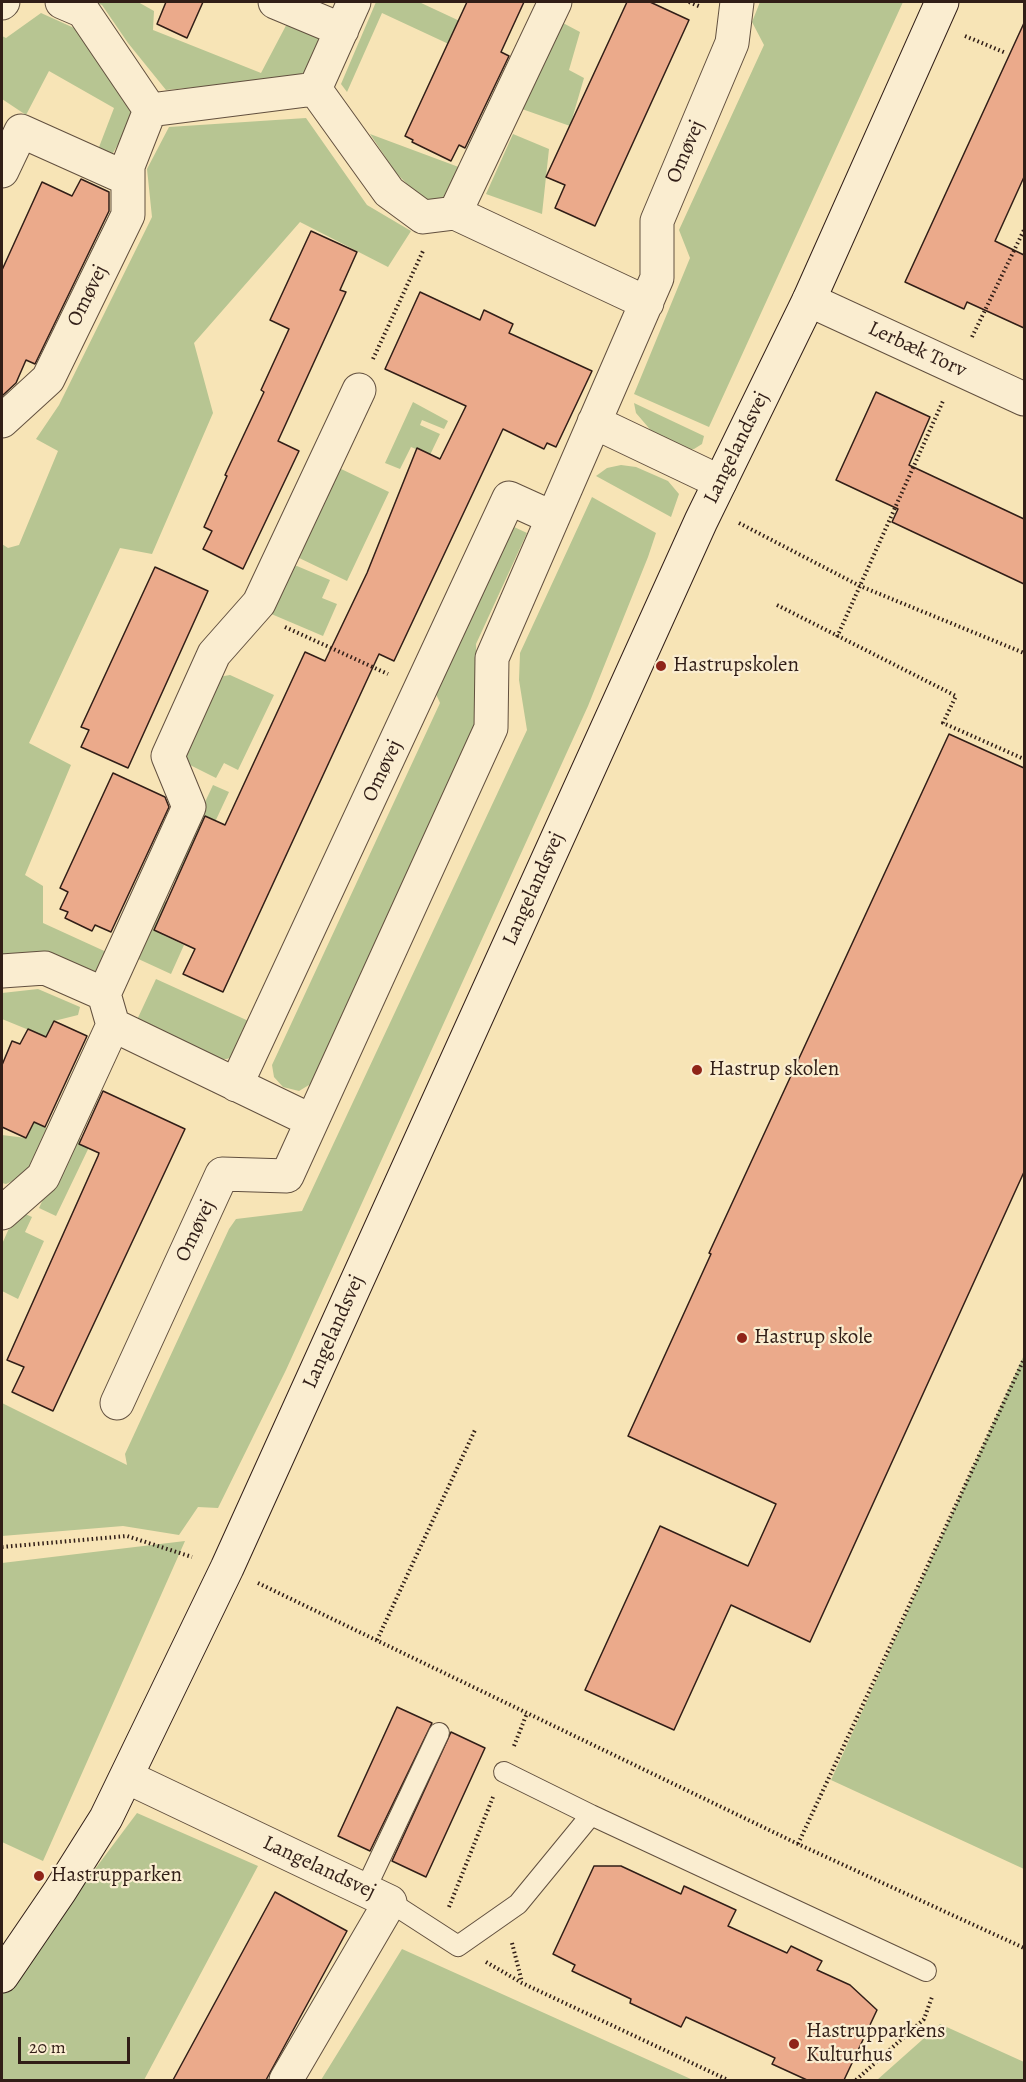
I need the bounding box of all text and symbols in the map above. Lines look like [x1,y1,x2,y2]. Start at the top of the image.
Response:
street label: Omøvej [662,117,710,187]
street label: Omøvej [62,261,114,331]
street label: Lerbæk Torv [864,316,970,384]
street label: Langelandsvej [699,388,775,508]
place label: Hastrupskolen [673,653,799,679]
marker: Hastrupskolen [654,659,668,673]
street label: Omøvej [358,736,408,806]
street label: Langelandsvej [498,828,570,950]
place label: Hastrup skolen [709,1057,839,1083]
marker: Hastrup skolen [690,1063,704,1077]
street label: Omøvej [171,1196,221,1266]
street label: Langelandsvej [298,1271,370,1393]
place label: Hastrup skole [754,1325,873,1351]
marker: Hastrup skole [735,1331,749,1345]
street label: Langelandsvej [259,1831,379,1905]
place label: Hastrupparken [51,1863,182,1889]
marker: Hastrupparken [32,1869,46,1883]
place label: Hastrupparkens Kulturhus [806,2019,945,2069]
scale bar [21,2025,134,2063]
text: 20 m [29,2035,66,2059]
marker: Hastrupparkens Kulturhus [787,2037,801,2051]

